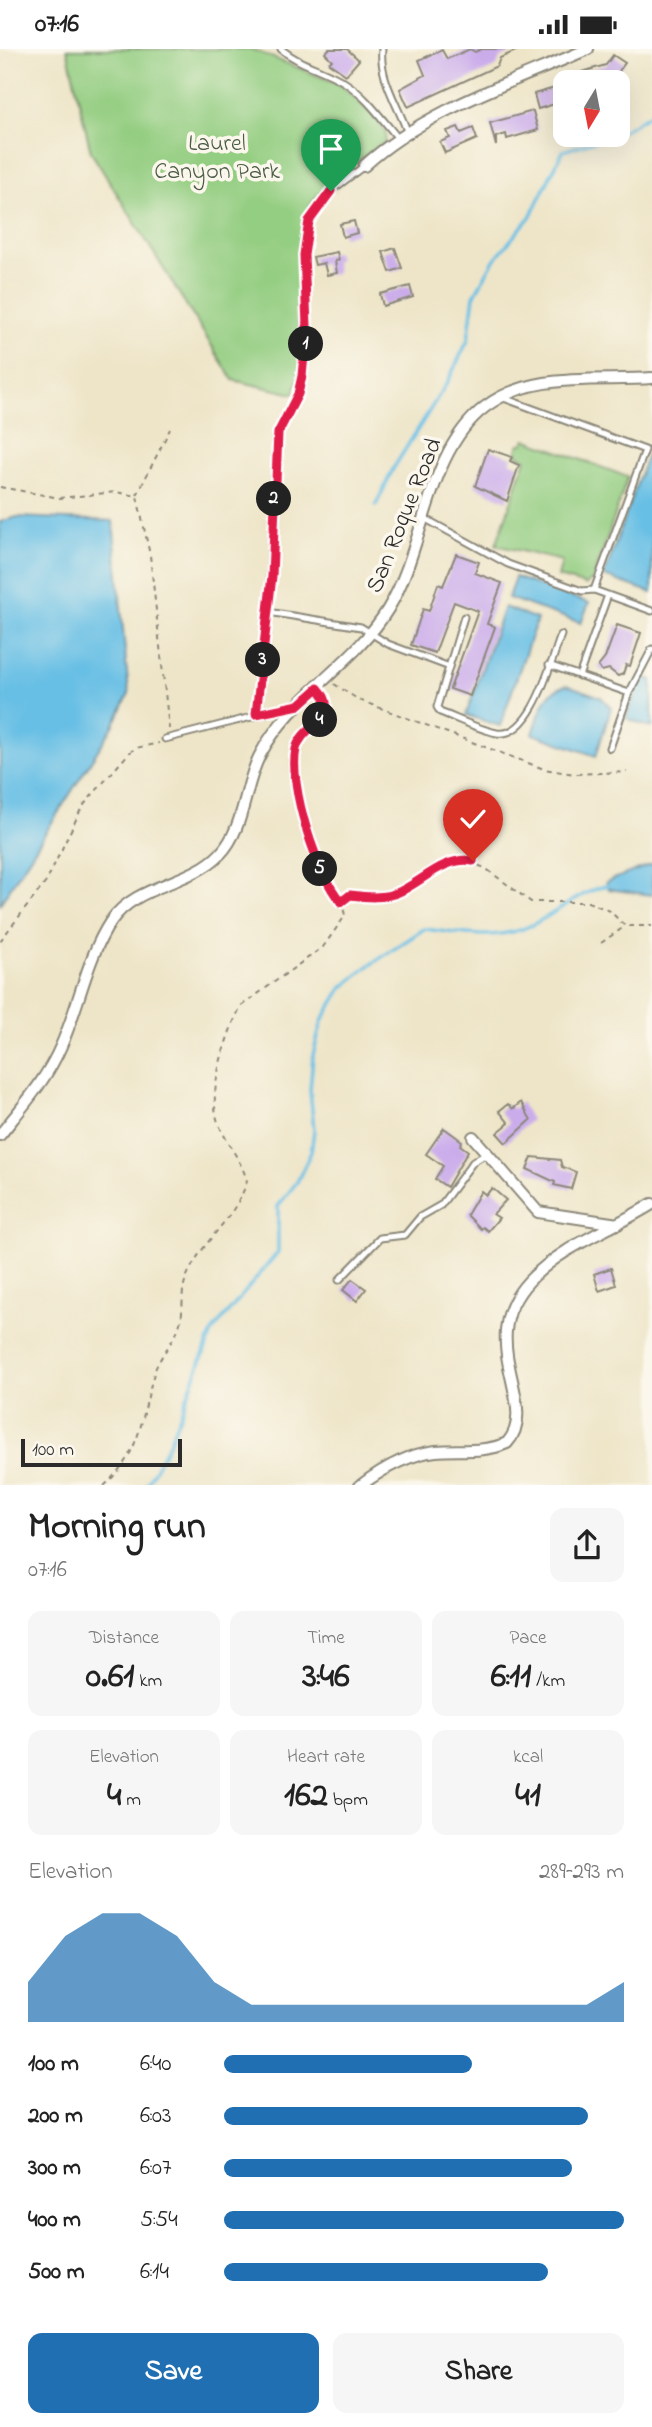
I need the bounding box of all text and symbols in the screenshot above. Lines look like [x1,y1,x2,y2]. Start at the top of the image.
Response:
text: 07:16 [35,6,79,44]
north arrow [553,70,630,147]
map controls [553,70,630,147]
pin [301,119,361,191]
park label: Laurel Canyon Park [154,127,280,191]
icon: arrive [312,130,350,168]
pin: 1 [288,327,324,361]
text: 1 [302,330,309,357]
street label: San Roque Road [358,433,453,599]
pin: 2 [256,482,292,517]
text: 2 [269,485,278,512]
pin: 3 [246,643,280,677]
text: 3 [259,646,266,673]
pin: 4 [302,703,338,737]
text: 4 [316,706,323,733]
pin [443,789,503,861]
icon: check [454,800,492,838]
pin: 5 [302,851,338,887]
text: 5 [314,855,325,882]
scale bar [21,1437,182,1468]
text: 100 m [32,1437,74,1464]
text: Morning run [28,1500,206,1556]
button: share [550,1508,624,1582]
text: 07:16 [28,1554,67,1587]
text: Distance [89,1625,159,1652]
text: Time [307,1625,345,1652]
text: Pace [509,1625,547,1652]
text: 0.61 [86,1652,134,1703]
text: 3:46 [302,1652,350,1703]
text: 6:11 [491,1652,531,1703]
text: km [134,1668,162,1695]
text: /km [531,1668,565,1695]
text: Elevation [89,1744,159,1771]
text: Heart rate [287,1744,365,1771]
text: kcal [513,1744,543,1771]
text: 4 [107,1771,121,1822]
text: 162 [284,1771,328,1822]
text: 41 [515,1771,541,1822]
text: m [121,1787,141,1814]
text: bpm [328,1787,368,1814]
text: Elevation [28,1856,113,1889]
text: 289–293 m [539,1856,624,1889]
text: 100 m [28,2048,79,2081]
text: 6:40 [140,2048,172,2081]
text: 200 m [28,2100,83,2133]
text: 6:03 [140,2100,172,2133]
text: 300 m [28,2152,81,2185]
text: 6:07 [140,2152,172,2185]
text: 400 m [28,2204,81,2237]
text: 5:54 [140,2204,178,2237]
text: 500 m [28,2256,85,2289]
text: 6:14 [140,2256,169,2289]
button: Save [28,2333,319,2413]
button: Share [333,2333,624,2413]

